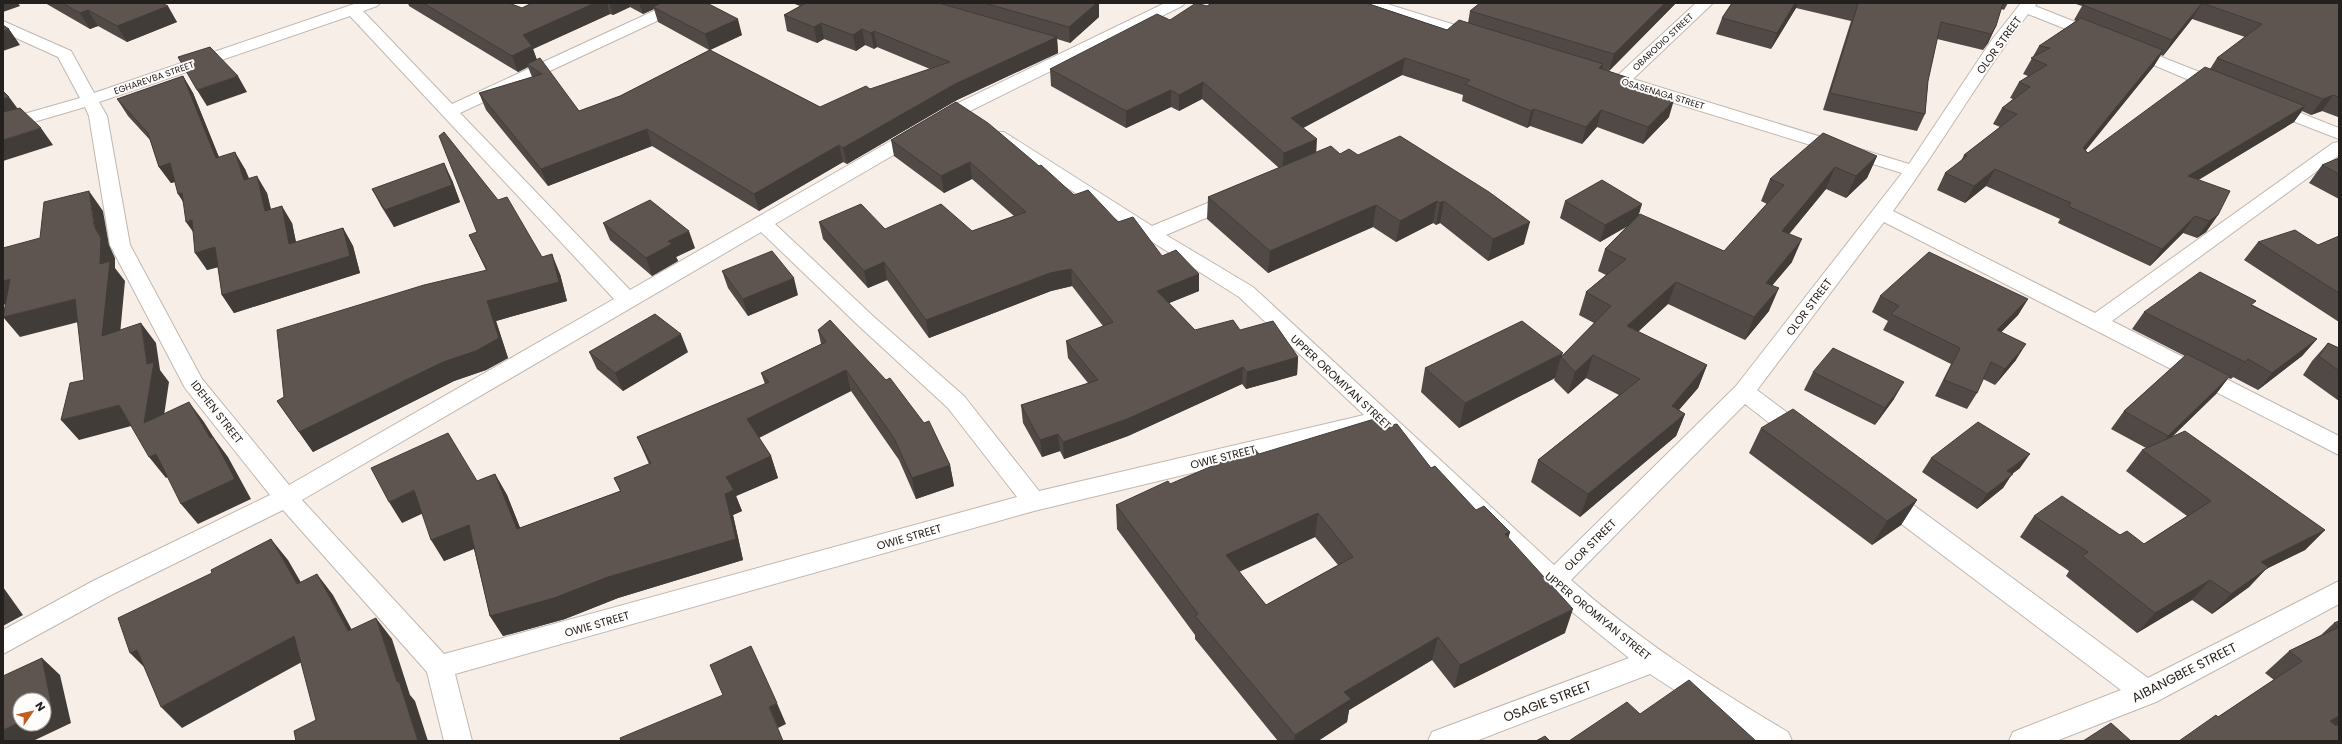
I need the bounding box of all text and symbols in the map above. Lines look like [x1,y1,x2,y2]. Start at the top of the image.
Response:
street label: OBARODIO STREET [1630,11,1696,73]
street label: OLOR STREET [1973,13,2025,77]
street label: EGHAREVBA STREET [112,59,196,97]
street label: OSASENAGA STREET [1620,76,1706,112]
street label: OLOR STREET [1782,275,1836,339]
street label: UPPER OROMIYAN STREET [1287,331,1395,433]
street label: IDEHEN STREET [187,377,247,447]
street label: OWIE STREET [1189,441,1257,473]
street label: OLOR STREET [1560,515,1620,575]
street label: OWIE STREET [875,520,943,554]
street label: UPPER OROMIYAN STREET [1542,568,1655,664]
street label: OWIE STREET [563,607,631,641]
street label: AIBANGBEE STREET [2128,638,2240,707]
street label: OSAGIE STREET [1500,676,1594,727]
north arrow [12,692,52,732]
text: N [31,699,49,714]

